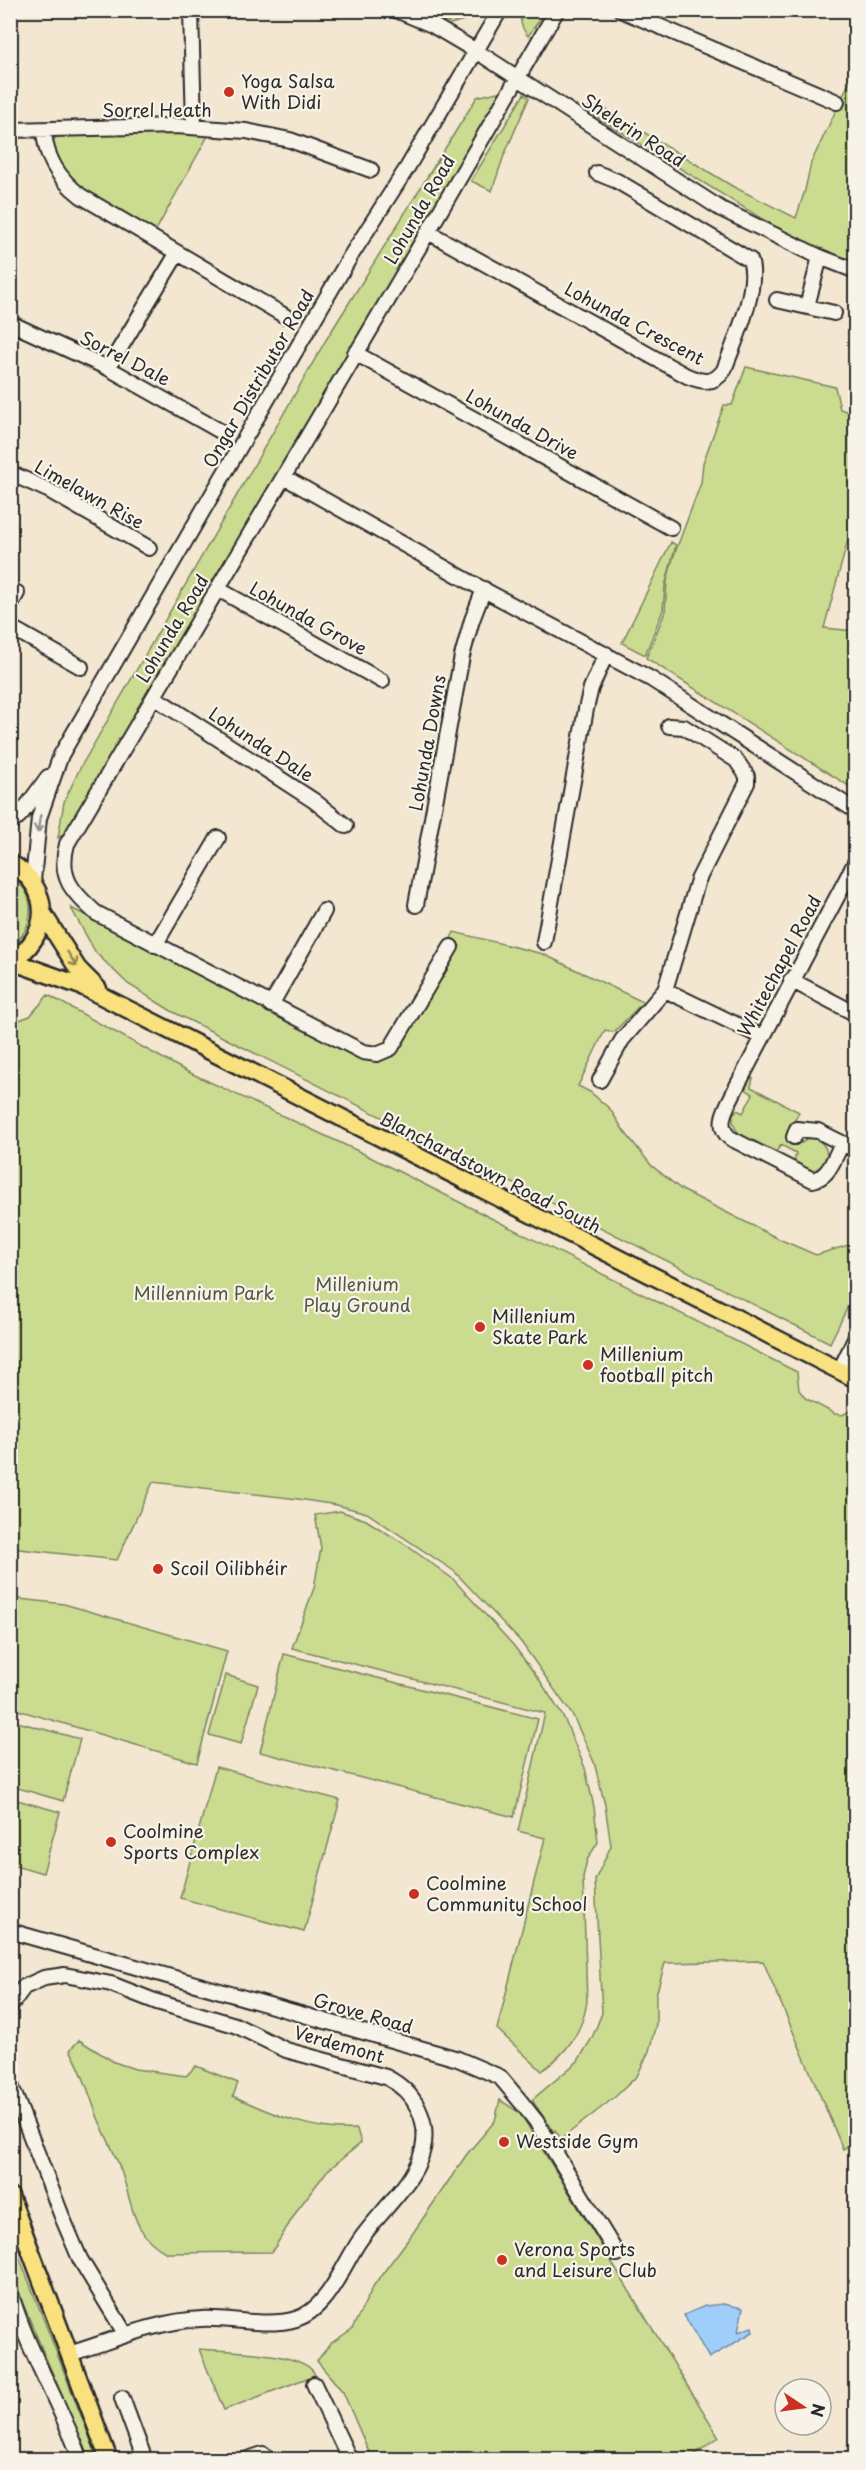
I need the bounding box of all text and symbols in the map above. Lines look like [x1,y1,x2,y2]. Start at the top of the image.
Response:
place label: Yoga Salsa With Didi [241,67,335,115]
marker: Yoga Salsa With Didi [222,85,236,99]
street label: Shelerin Road [577,86,691,173]
street label: Sorrel Heath [102,96,212,123]
street label: Lohunda Road [377,150,461,269]
street label: Lohunda Crescent [560,274,709,371]
street label: Ongar Distributor Road [195,284,320,473]
street label: Sorrel Dale [76,323,176,392]
street label: Lohunda Drive [461,382,584,466]
street label: Limelawn Rise [30,452,149,535]
street label: Lohunda Road [129,569,215,687]
street label: Lohunda Grove [245,574,372,661]
street label: Lohunda Downs [401,673,452,813]
street label: Lohunda Dale [204,700,320,788]
one-way arrow [33,814,44,833]
street label: Whitechapel Road [730,890,827,1041]
one-way arrow [66,950,78,967]
street label: Blanchardstown Road South [375,1104,606,1239]
park label: Millenium Play Ground [303,1270,411,1318]
park label: Millennium Park [134,1279,274,1306]
place label: Millenium Skate Park [492,1302,588,1350]
marker: Millenium Skate Park [473,1320,487,1334]
place label: Millenium football pitch [600,1340,713,1388]
marker: Millenium football pitch [581,1358,595,1372]
place label: Scoil Oilibhéir [170,1554,287,1581]
marker: Scoil Oilibhéir [151,1562,165,1576]
place label: Coolmine Sports Complex [123,1817,259,1865]
marker: Coolmine Sports Complex [104,1835,118,1849]
place label: Coolmine Community School [426,1869,587,1917]
marker: Coolmine Community School [407,1887,421,1901]
street label: Grove Road [310,1985,417,2040]
street label: Verdemont [291,2018,388,2069]
place label: Westside Gym [516,2127,639,2154]
marker: Westside Gym [497,2135,511,2149]
place label: Verona Sports and Leisure Club [514,2235,657,2283]
marker: Verona Sports and Leisure Club [495,2253,509,2267]
north arrow [773,2377,833,2437]
text: N [805,2402,832,2419]

